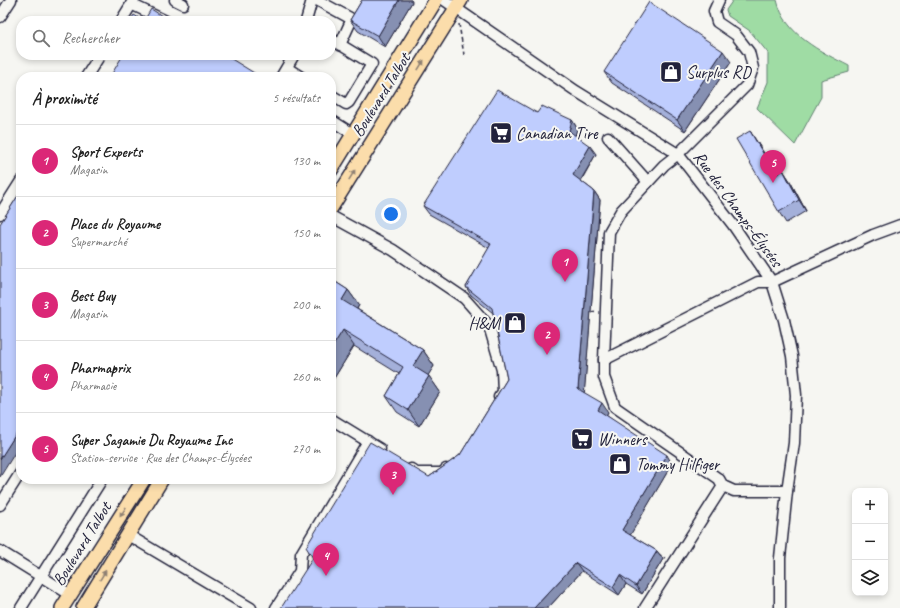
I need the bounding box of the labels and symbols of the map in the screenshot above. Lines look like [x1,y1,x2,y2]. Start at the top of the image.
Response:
street label: Boulevard Talbot [347,47,416,141]
one-way arrow [417,59,424,71]
shop icon: Surplus RD [658,59,684,85]
place label: Surplus RD [686,62,752,83]
supermarket icon: Canadian Tire [488,120,514,146]
place label: Canadian Tire [516,123,599,144]
street label: Rue des Champs-Élysées [689,147,789,273]
pin: 5 [760,150,786,183]
one-way arrow [348,169,355,181]
your location [381,204,401,224]
pin: 1 [552,249,578,282]
shop icon: H&M [502,310,528,336]
place label: H&M [469,313,502,334]
pin: 2 [534,322,560,355]
supermarket icon: Winners [569,426,595,452]
place label: Winners [598,429,649,450]
shop icon: Tommy Hilfiger [607,451,633,477]
place label: Tommy Hilfiger [636,454,721,475]
pin: 3 [380,462,406,495]
street label: Boulevard Talbot [48,496,117,590]
one-way arrow [119,507,127,517]
pin: 4 [313,543,339,576]
one-way arrow [99,570,107,580]

